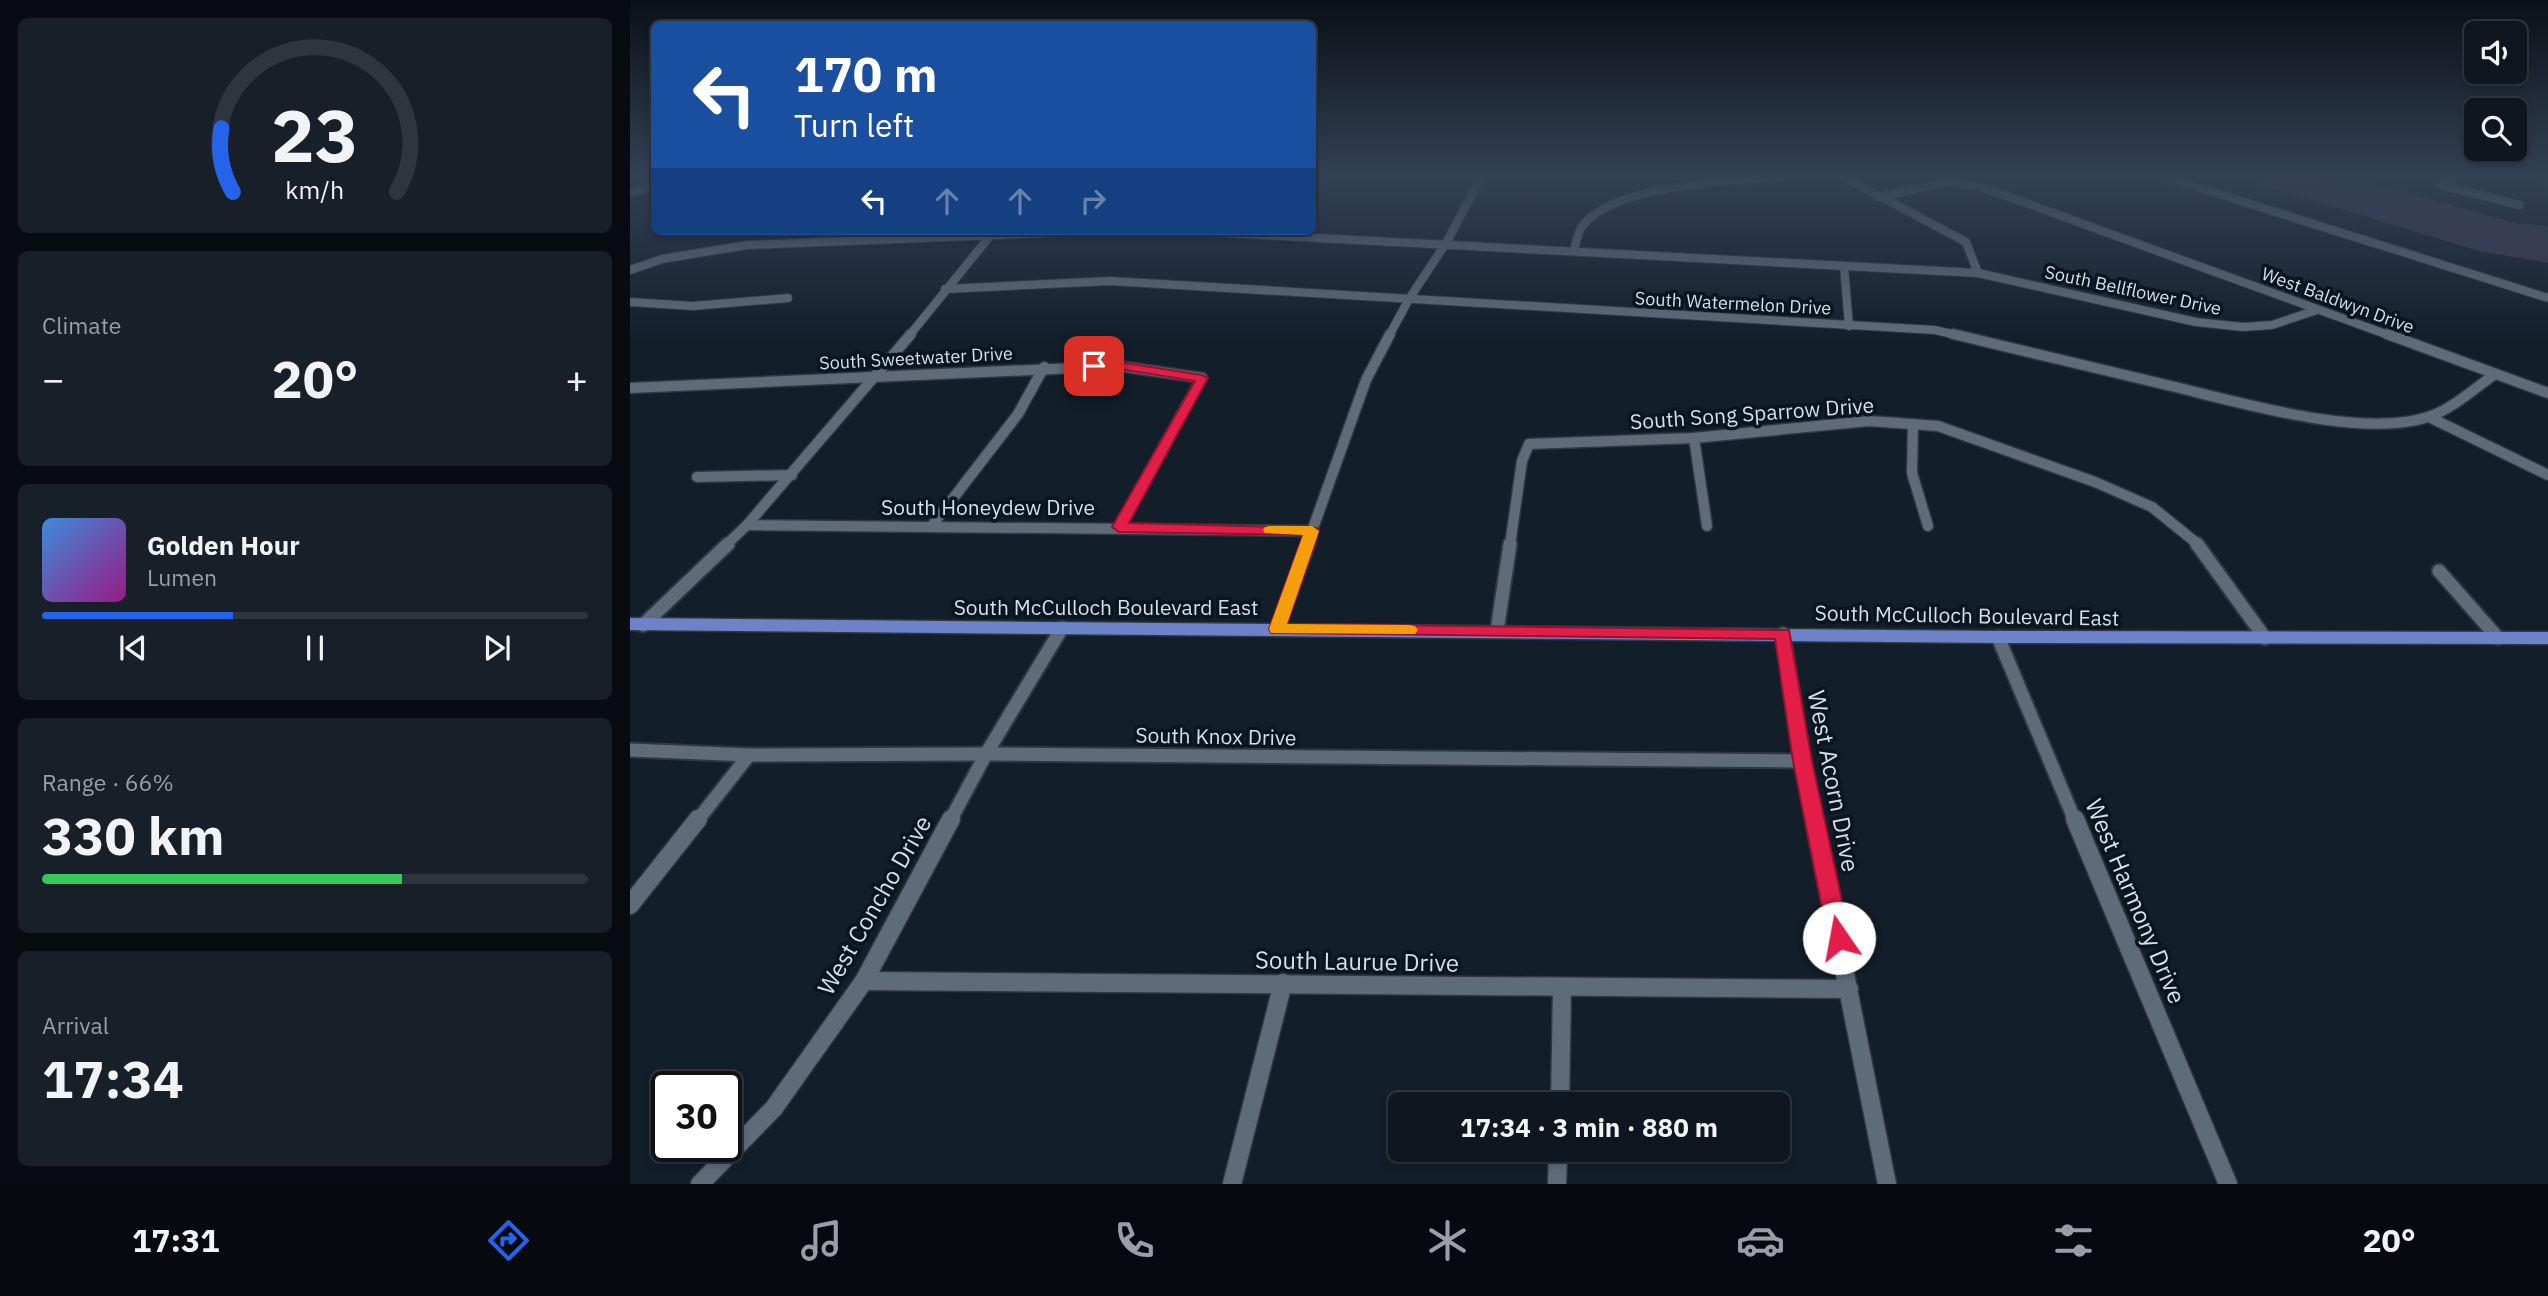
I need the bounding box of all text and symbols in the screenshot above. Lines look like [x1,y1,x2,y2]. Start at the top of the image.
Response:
map controls [2464,21,2527,161]
button: sound [2464,21,2527,84]
text: 170 m [794,42,938,105]
icon: left [679,49,770,140]
text: 23 [271,87,359,182]
button: search [2464,98,2527,161]
text: Turn left [794,104,914,146]
text: km/h [286,172,344,205]
icon: left [855,182,893,220]
icon: ahead [928,182,966,220]
icon: ahead [1001,182,1039,220]
icon: right [1074,182,1112,220]
street label: South Bellflower Drive [2043,260,2223,320]
street label: West Baldwyn Drive [2259,262,2418,338]
street label: South Watermelon Drive [1634,286,1832,320]
text: Climate [42,310,121,340]
pin [1064,336,1124,396]
street label: South Sweetwater Drive [819,341,1014,375]
text: 20° [272,345,358,412]
icon: arrive [1075,347,1113,385]
text: − [42,354,65,403]
text: + [565,354,588,403]
street label: South Song Sparrow Drive [1629,391,1875,435]
street label: South Honeydew Drive [881,493,1095,521]
text: Golden Hour [147,528,300,562]
text: Lumen [147,562,217,592]
street label: South McCulloch Boulevard East [954,593,1258,621]
street label: South McCulloch Boulevard East [1814,598,2120,632]
icon: previous [114,629,152,667]
icon: pause [296,629,334,667]
icon: next [478,629,516,667]
street label: West Acorn Drive [1801,687,1867,875]
street label: South Knox Drive [1135,721,1297,751]
text: Range · 66% [42,767,174,797]
street label: West Harmony Drive [2078,794,2194,1008]
text: 330 km [42,802,224,869]
street label: West Concho Drive [810,809,938,1001]
position arrow [1802,901,1876,975]
street label: South Laurue Drive [1255,943,1459,979]
text: Arrival [42,1010,109,1040]
text: 17:34 [42,1045,184,1112]
speed limit sign: 30 [651,1071,742,1162]
text: 17:34 · 3 min · 880 m [1460,1110,1718,1144]
icon: directions [484,1216,533,1265]
icon: music [797,1216,846,1265]
icon: phone [1110,1216,1159,1265]
icon: climate [1423,1216,1472,1265]
icon: car [1736,1216,1785,1265]
icon: filters [2049,1216,2098,1265]
text: 17:31 [132,1219,219,1261]
text: 20° [2362,1219,2416,1261]

